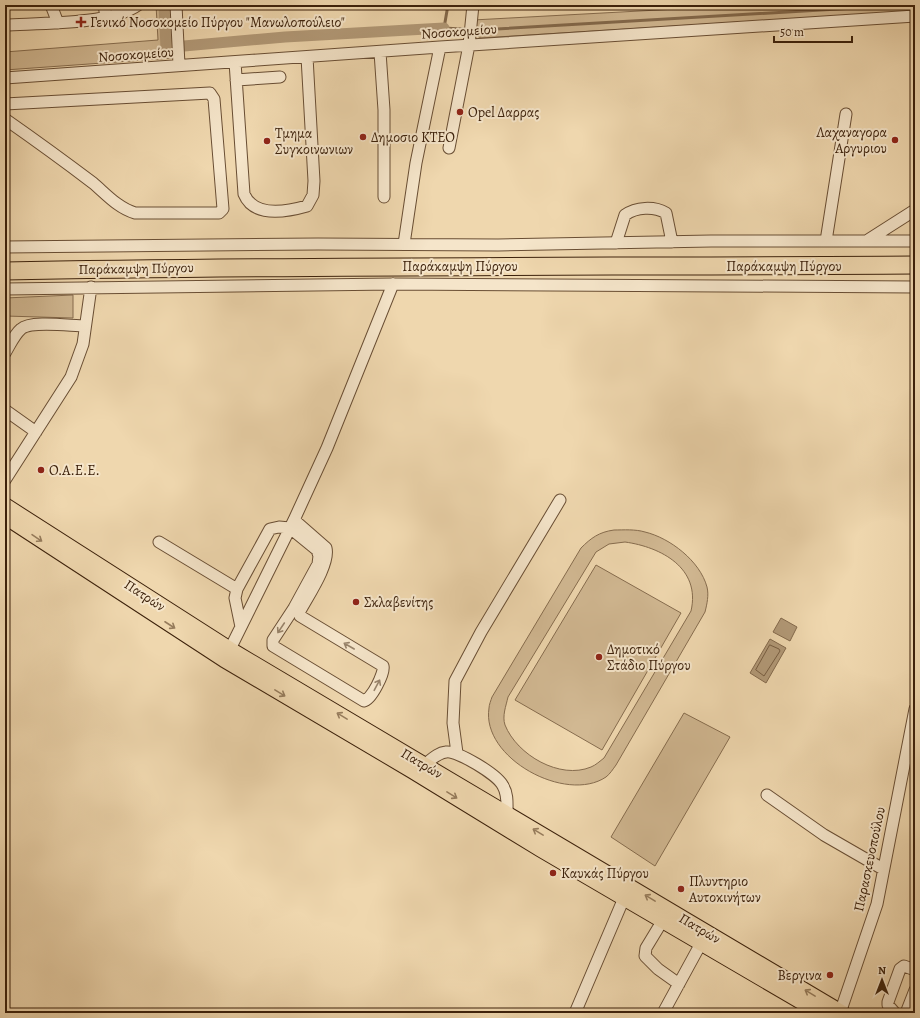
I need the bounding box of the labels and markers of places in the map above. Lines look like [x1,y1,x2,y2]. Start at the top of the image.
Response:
place label: Γενικό Νοσοκομείο Πύργου "Μανωλοπούλειο" [90,13,345,32]
marker: Γενικό Νοσοκομείο Πύργου "Μανωλοπούλειο" [75,16,87,28]
place label: Opel Δαρρας [468,103,539,122]
marker: Opel Δαρρας [455,107,465,117]
place label: Λαχαναγορα Αργυριου [815,123,887,158]
place label: Τμημα Συγκοινωνιων [275,124,353,159]
place label: Δημοσιο ΚΤΕΟ [371,128,455,147]
marker: Δημοσιο ΚΤΕΟ [358,132,368,142]
marker: Λαχαναγορα Αργυριου [890,135,900,145]
marker: Τμημα Συγκοινωνιων [262,136,272,146]
place label: Ο.Α.Ε.Ε. [49,461,100,480]
marker: Ο.Α.Ε.Ε. [36,465,46,475]
place label: Σκλαβενίτης [364,593,433,612]
marker: Σκλαβενίτης [351,597,361,607]
place label: Δημοτικό Στάδιο Πύργου [607,640,691,675]
marker: Δημοτικό Στάδιο Πύργου [594,652,604,662]
place label: Καυκάς Πύργου [561,864,649,883]
marker: Καυκάς Πύργου [548,868,558,878]
place label: Πλυντηριο Αυτοκινήτων [688,872,761,907]
marker: Πλυντηριο Αυτοκινήτων [676,884,686,894]
place label: Βεργινα [778,966,822,985]
marker: Βεργινα [825,970,835,980]

